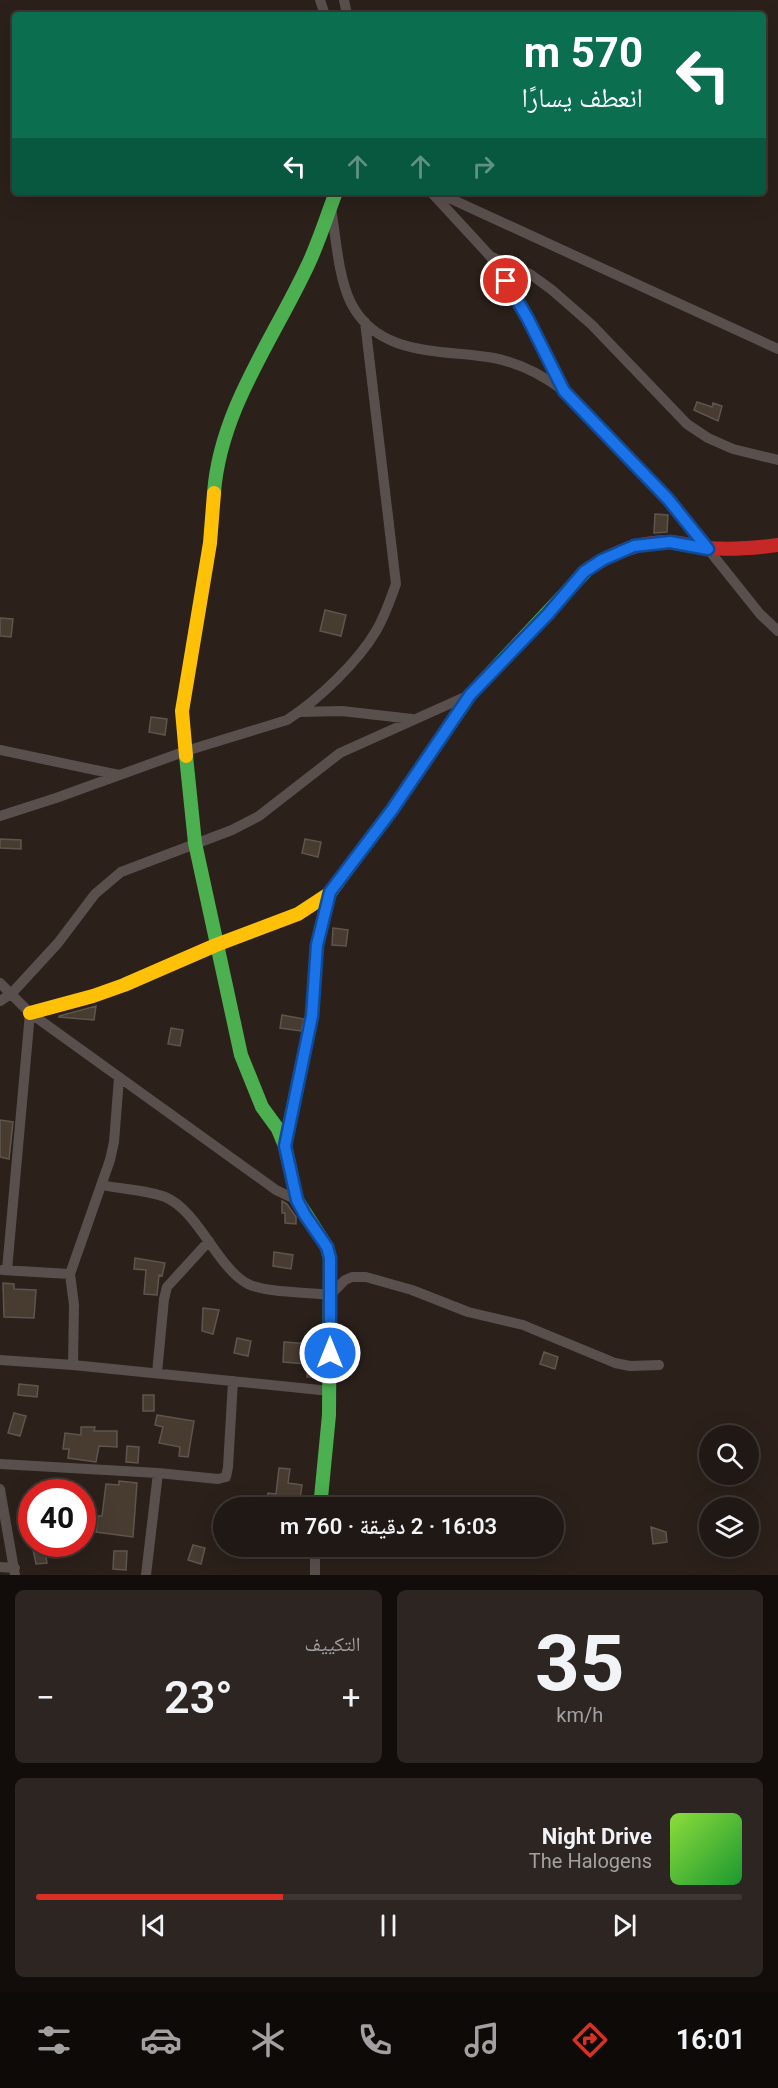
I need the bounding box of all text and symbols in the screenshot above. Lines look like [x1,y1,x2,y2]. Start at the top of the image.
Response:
text: 570 m [524,28,643,77]
icon: left [664,36,742,114]
text: انعطف يسارًا [521,82,643,114]
icon: left [278,150,311,183]
icon: ahead [341,150,374,183]
icon: ahead [404,150,437,183]
icon: right [467,150,500,183]
pin [480,255,531,306]
icon: arrive [489,264,522,297]
position arrow [298,1321,362,1385]
map controls [699,1425,759,1557]
button: search [699,1425,759,1485]
speed limit sign: 40 [18,1479,96,1557]
button: layers [699,1497,759,1557]
text: 16:03 · 2 دقيقة · 760 m [280,1514,497,1539]
text: 35 [535,1618,625,1709]
text: التكييف [304,1632,361,1656]
text: 23° [164,1671,233,1724]
text: − [36,1678,55,1717]
text: + [342,1678,361,1717]
text: km/h [556,1703,603,1727]
text: Night Drive [542,1824,652,1849]
text: The Halogens [529,1849,652,1873]
icon: previous [137,1909,170,1942]
icon: pause [372,1909,405,1942]
icon: next [608,1909,641,1942]
icon: filters [33,2019,75,2061]
icon: car [140,2019,182,2061]
icon: climate [247,2019,289,2061]
icon: phone [354,2019,396,2061]
icon: music [461,2019,503,2061]
icon: directions [569,2019,611,2061]
text: 16:01 [676,2024,745,2056]

